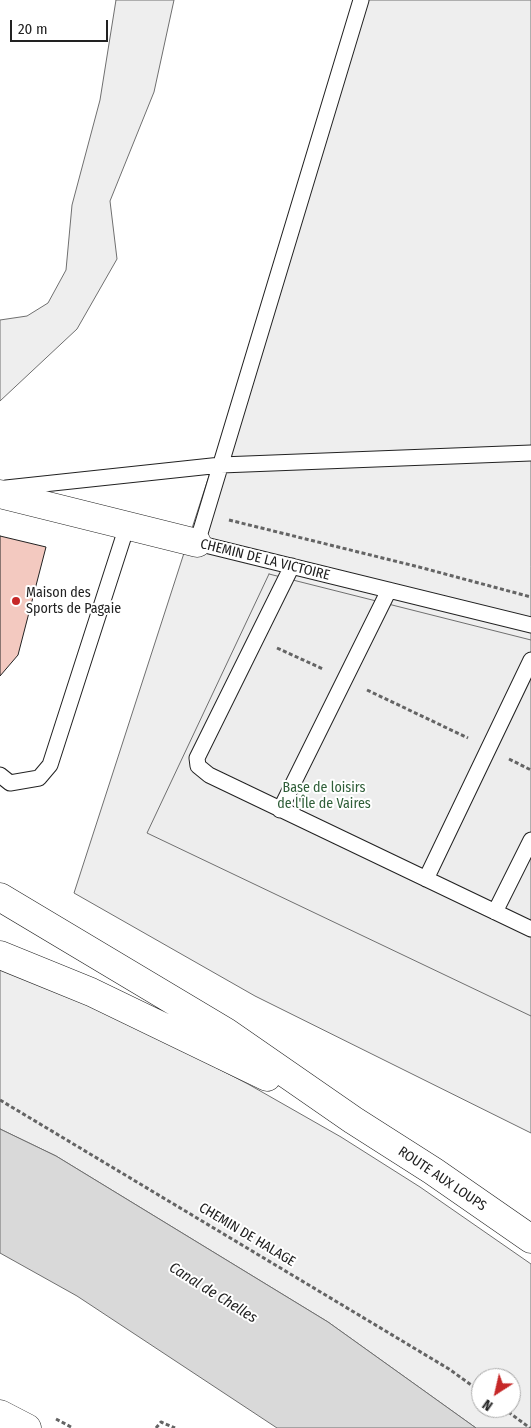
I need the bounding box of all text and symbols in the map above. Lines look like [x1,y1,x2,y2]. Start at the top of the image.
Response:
scale bar [12,10,110,42]
text: 20 m [18,20,48,38]
street label: CHEMIN DE LA VICTOIRE [199,536,331,584]
place label: Maison des Sports de Pagaie [26,585,121,618]
marker: Maison des Sports de Pagaie [10,595,22,607]
park label: Base de loisirs de l'Île de Vaires [277,780,371,812]
street label: ROUTE AUX LOUPS [395,1143,489,1215]
street label: CHEMIN DE HALAGE [196,1200,298,1270]
water label: Canal de Chelles [166,1259,260,1327]
north arrow [471,1368,521,1418]
text: N [479,1396,496,1414]

